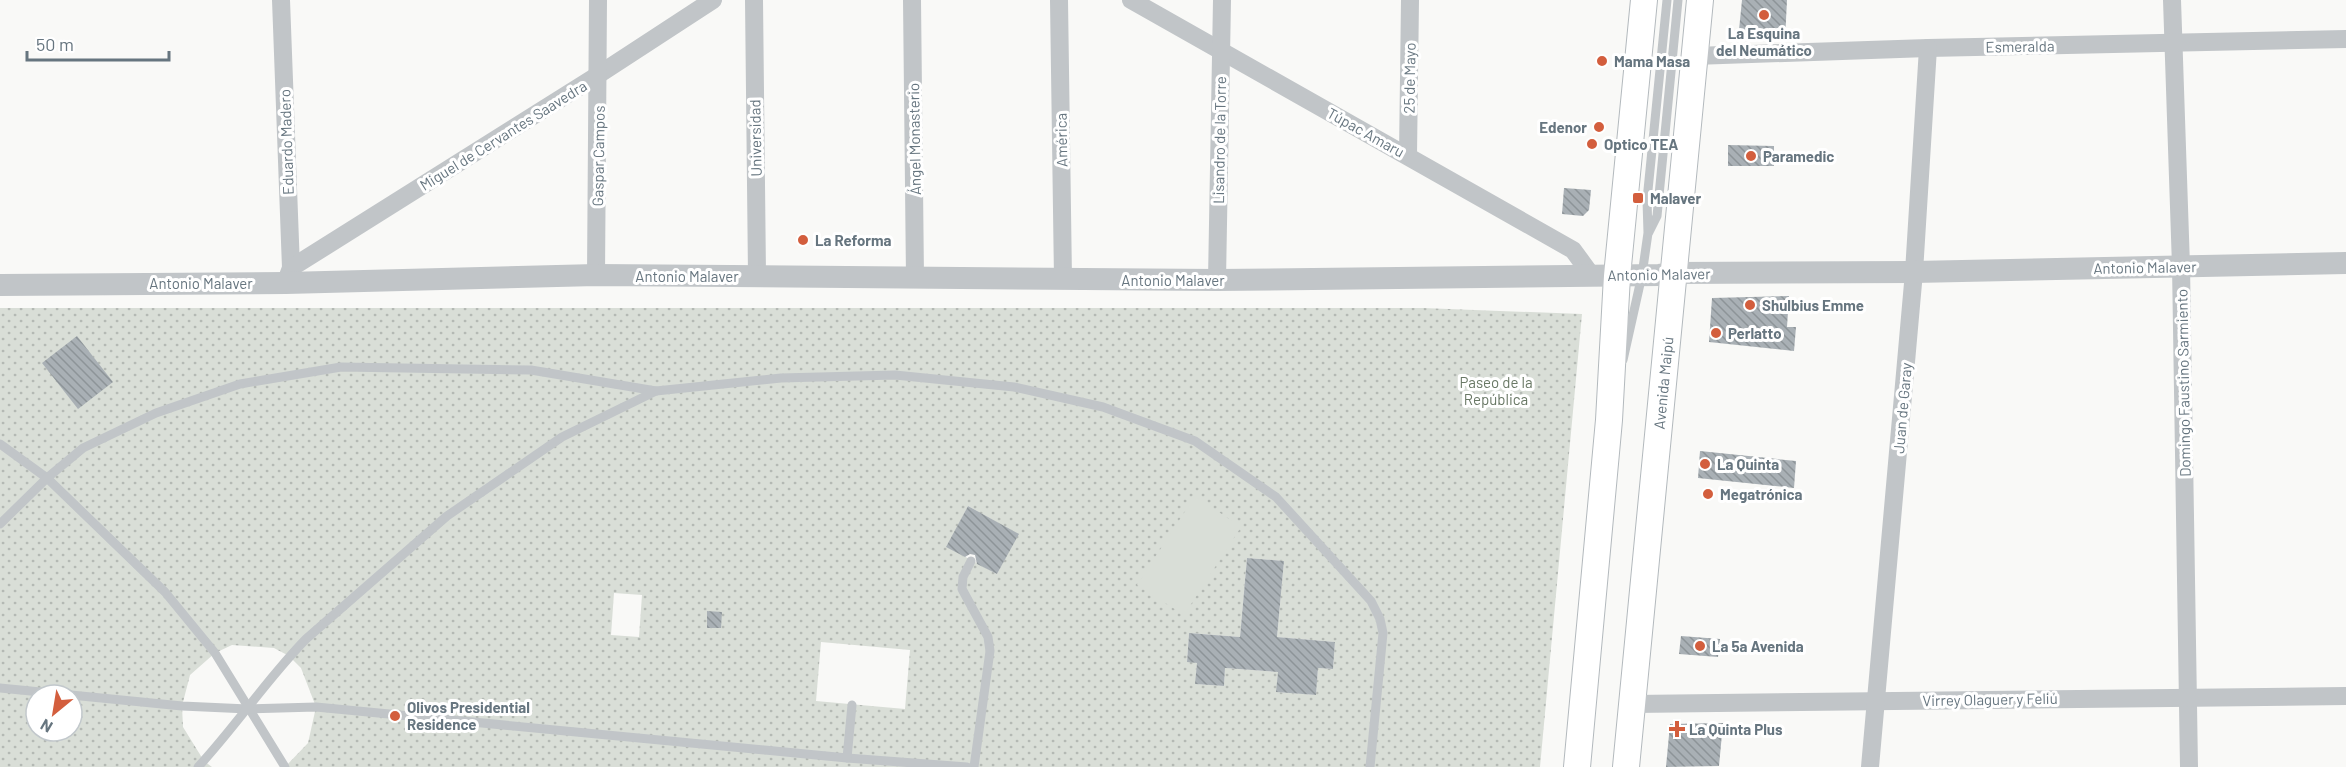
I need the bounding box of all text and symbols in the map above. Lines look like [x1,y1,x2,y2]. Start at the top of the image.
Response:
marker: La Esquina del Neumático [1757,8,1771,22]
scale bar [27,24,170,62]
place label: La Esquina del Neumático [1716,24,1812,59]
text: 50 m [36,33,74,55]
street label: Esmeralda [1985,36,2055,56]
street label: 25 de Mayo [1399,42,1419,114]
place label: Mama Masa [1614,52,1690,70]
marker: Mama Masa [1595,54,1609,68]
street label: Miguel de Cervantes Saavedra [416,76,590,194]
street label: Lisandro de la Torre [1209,76,1229,204]
street label: Ángel Monasterio [904,83,924,195]
street label: Eduardo Madero [275,89,297,195]
street label: Universidad [745,99,765,177]
street label: Túpac Amaru [1324,103,1408,161]
street label: Gaspar Campos [588,105,608,207]
street label: América [1052,113,1070,167]
place label: Edenor [1539,118,1587,136]
marker: Edenor [1592,120,1606,134]
place label: Optico TEA [1604,135,1678,153]
marker: Optico TEA [1585,137,1599,151]
place label: Paramedic [1763,147,1834,165]
marker: Paramedic [1744,149,1758,163]
place label: Malaver [1650,189,1702,207]
marker: Malaver [1631,191,1645,205]
place label: La Reforma [815,231,892,249]
marker: La Reforma [796,233,810,247]
street label: Antonio Malaver [2093,257,2197,277]
street label: Antonio Malaver [1607,264,1711,284]
street label: Antonio Malaver [635,267,739,285]
street label: Antonio Malaver [1121,271,1225,289]
street label: Antonio Malaver [149,274,253,292]
street label: Domingo Faustino Sarmiento [2172,289,2194,477]
place label: Shulbius Emme [1762,296,1864,314]
marker: Shulbius Emme [1743,298,1757,312]
place label: Perlatto [1728,324,1782,342]
marker: Perlatto [1709,326,1723,340]
street label: Avenida Maipú [1650,336,1676,430]
street label: Juan de Garay [1889,362,1915,454]
park label: Paseo de la República [1459,373,1533,408]
place label: La Quinta [1717,455,1779,473]
marker: La Quinta [1698,457,1712,471]
place label: Megatrónica [1720,485,1803,503]
marker: Megatrónica [1701,487,1715,501]
place label: La 5a Avenida [1712,637,1804,655]
marker: La 5a Avenida [1693,639,1707,653]
north arrow [24,683,84,743]
street label: Virrey Olaguer y Feliú [1922,689,2058,709]
place label: Olivos Presidential Residence [407,698,530,733]
marker: Olivos Presidential Residence [388,709,402,723]
text: N [37,716,56,737]
place label: La Quinta Plus [1689,720,1783,738]
marker: La Quinta Plus [1670,722,1684,736]

